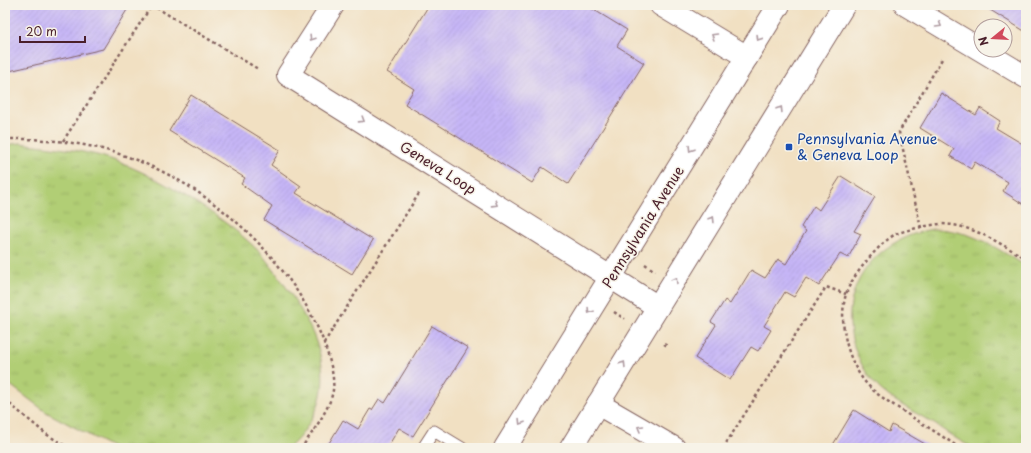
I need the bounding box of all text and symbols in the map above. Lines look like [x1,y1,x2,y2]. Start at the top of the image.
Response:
scale bar [20,18,85,44]
north arrow [973,18,1013,58]
one-way arrow [935,20,942,28]
text: 20 m [26,22,57,40]
one-way arrow [309,34,317,41]
one-way arrow [711,34,718,41]
one-way arrow [756,34,763,41]
text: N [973,34,992,48]
one-way arrow [776,106,783,113]
one-way arrow [358,115,365,122]
place label: Pennsylvania Avenue & Geneva Loop [797,128,938,165]
street label: Geneva Loop [396,136,481,199]
marker: Pennsylvania Avenue & Geneva Loop [784,142,794,152]
one-way arrow [688,145,696,152]
street label: Pennsylvania Avenue [596,161,689,292]
one-way arrow [491,200,498,207]
one-way arrow [707,216,715,223]
one-way arrow [670,277,677,284]
one-way arrow [587,307,595,314]
one-way arrow [618,361,626,368]
one-way arrow [519,418,526,425]
one-way arrow [637,426,644,433]

